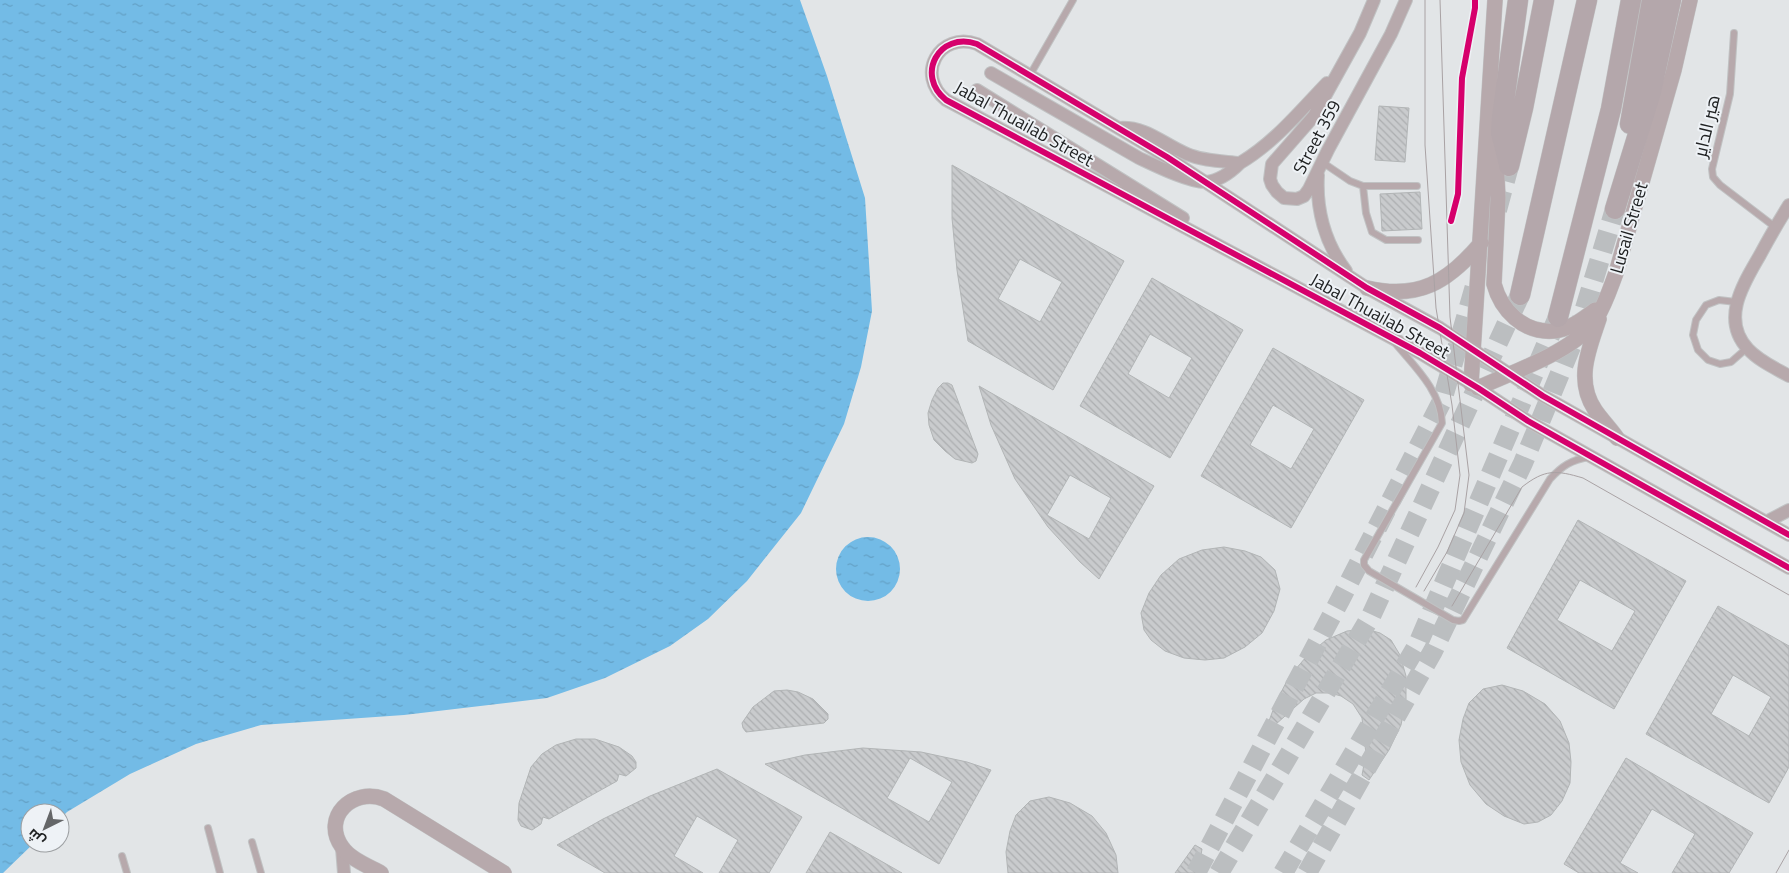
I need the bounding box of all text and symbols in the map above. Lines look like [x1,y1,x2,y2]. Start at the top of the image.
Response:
street label: Jabal Thuailab Street [950,74,1099,173]
street label: هير الداير [1686,92,1727,161]
street label: Street 359 [1286,95,1347,179]
street label: Lusail Street [1603,178,1655,277]
street label: Jabal Thuailab Street [1306,266,1455,365]
north arrow [20,803,70,853]
text: ش [22,824,50,852]

